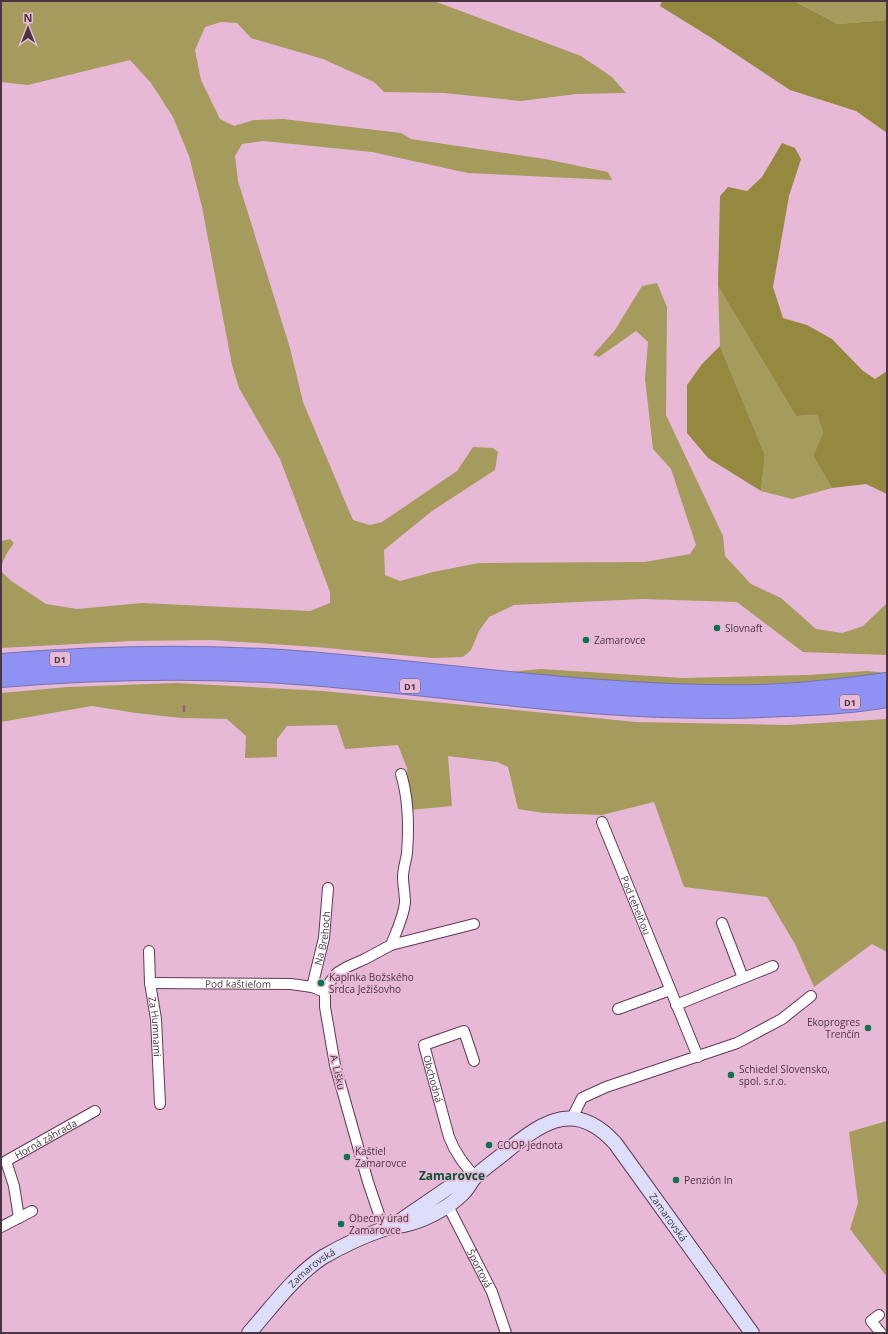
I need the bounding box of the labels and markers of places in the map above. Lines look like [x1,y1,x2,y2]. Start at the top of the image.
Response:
place label: Slovnaft [725,621,763,635]
marker: Slovnaft [712,623,722,633]
place label: Zamarovce [594,633,646,647]
marker: Zamarovce [581,635,591,645]
place label: Kaplnka Božského Srdca Ježišovho [329,970,414,996]
marker: Kaplnka Božského Srdca Ježišovho [316,978,326,988]
place label: Ekoprogres Trenčín [807,1015,860,1041]
marker: Ekoprogres Trenčín [863,1023,873,1033]
place label: Schiedel Slovensko, spol. s.r.o. [739,1062,830,1088]
marker: Schiedel Slovensko, spol. s.r.o. [726,1070,736,1080]
place label: COOP Jednota [497,1138,563,1152]
marker: COOP Jednota [484,1140,494,1150]
place label: Kaštiel Zamarovce [355,1144,407,1170]
marker: Kaštiel Zamarovce [342,1152,352,1162]
place label: Penzión In [684,1173,733,1187]
marker: Penzión In [671,1175,681,1185]
place label: Obecný úrad Zamarovce [349,1211,409,1237]
marker: Obecný úrad Zamarovce [336,1219,346,1229]

